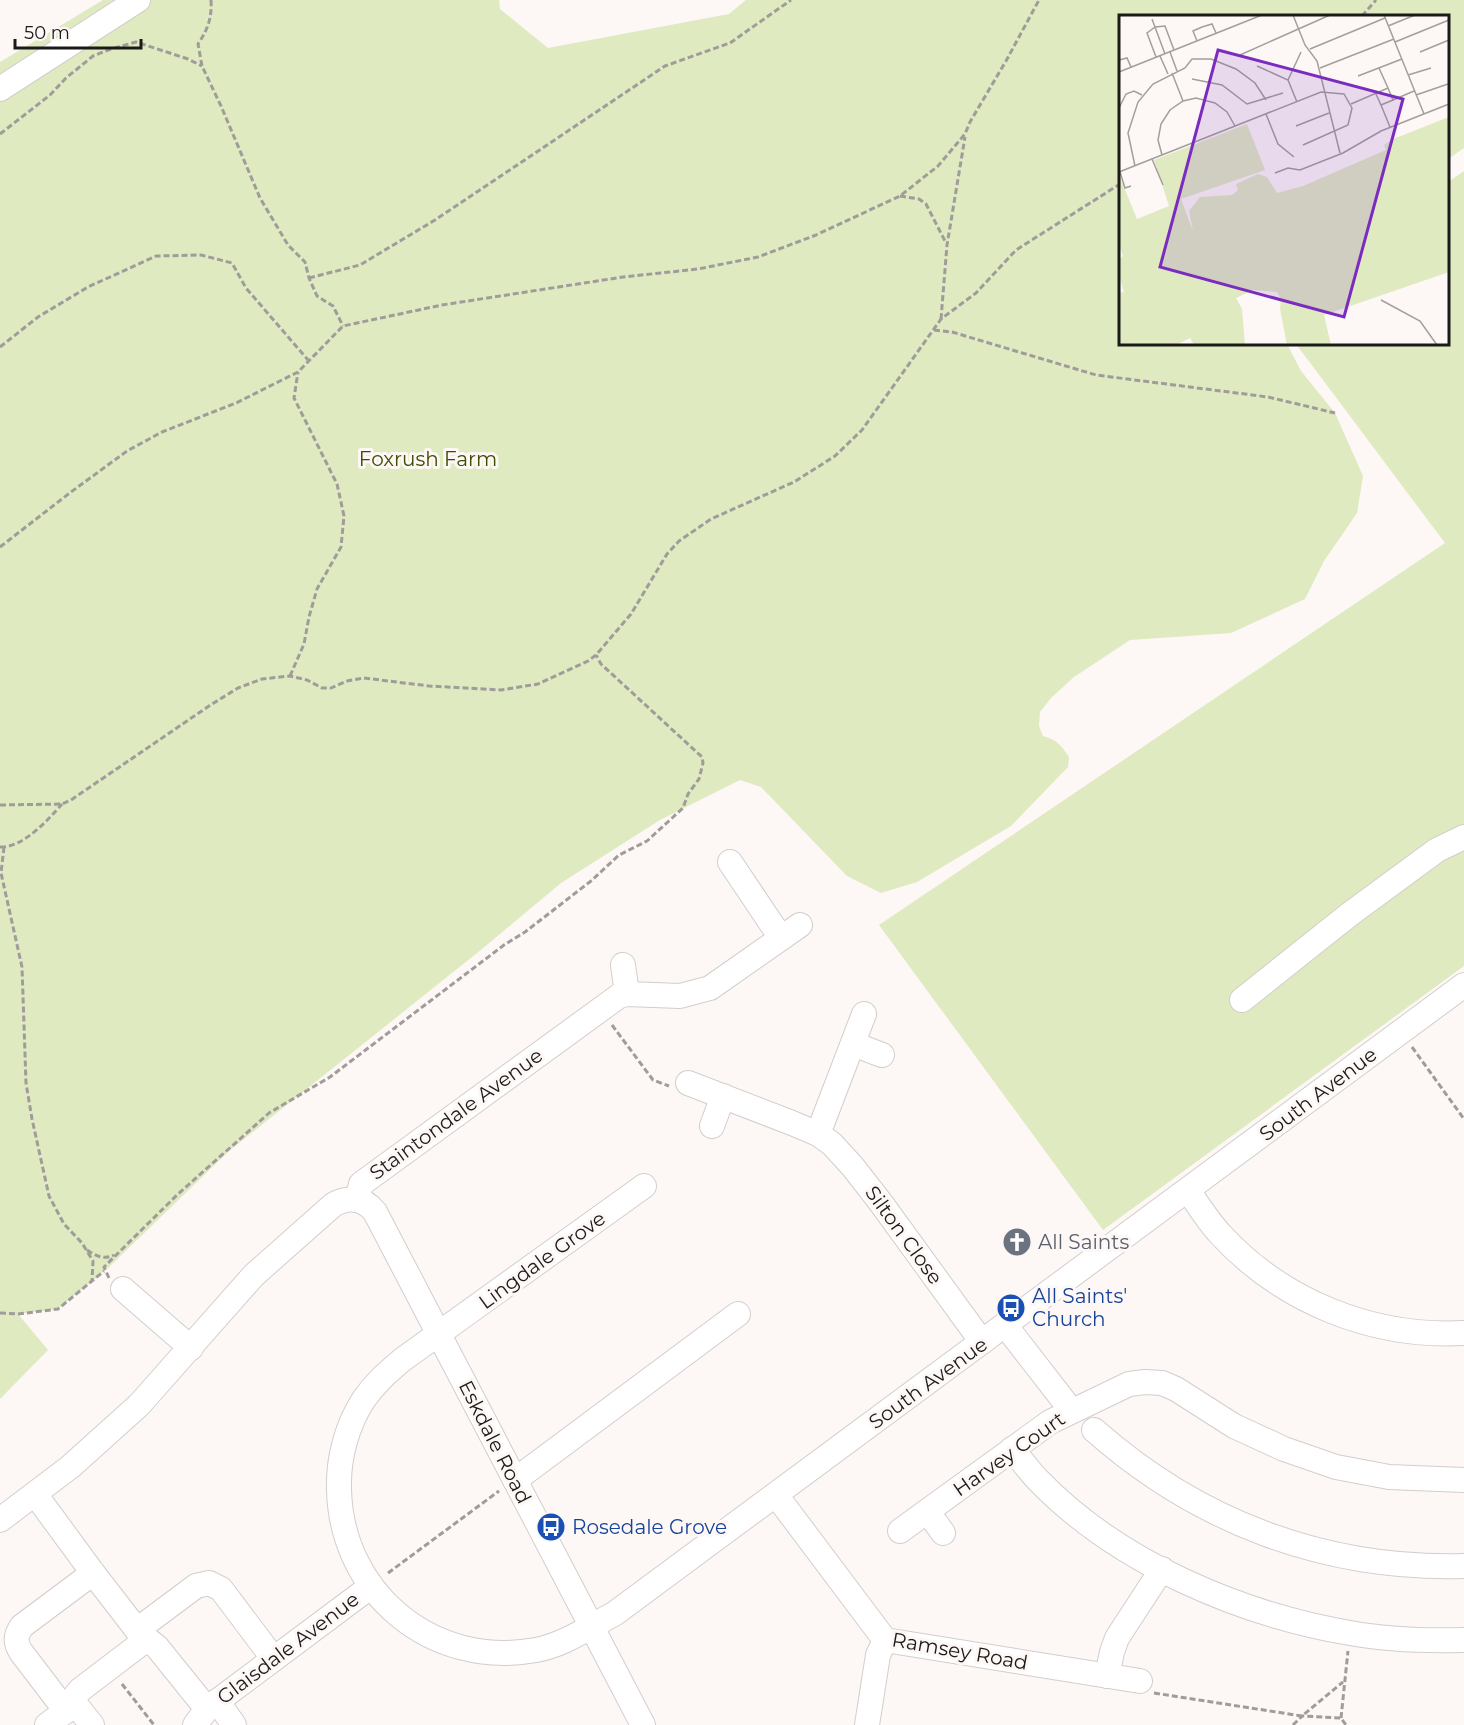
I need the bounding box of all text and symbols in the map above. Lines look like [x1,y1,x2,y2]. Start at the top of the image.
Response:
scale bar [15,12,141,50]
inset map [1119,15,1449,345]
text: 50 m [24,22,70,44]
park label: Foxrush Farm [359,447,497,471]
street label: South Avenue [1255,1042,1381,1146]
street label: Staintondale Avenue [365,1043,547,1185]
street label: Silton Close [860,1181,948,1289]
street label: Lingdale Grove [474,1206,610,1314]
church icon: All Saints [1001,1226,1033,1258]
place label: All Saints [1038,1230,1129,1254]
place label: All Saints' Church [1032,1284,1127,1331]
bus stop icon: All Saints' Church [995,1292,1027,1324]
street label: South Avenue [864,1332,992,1434]
street label: Eskdale Road [454,1376,536,1508]
street label: Harvey Court [948,1407,1070,1501]
bus stop icon: Rosedale Grove [535,1511,567,1543]
place label: Rosedale Grove [572,1515,727,1539]
street label: Glaisdale Avenue [212,1587,364,1709]
street label: Ramsey Road [890,1627,1030,1675]

